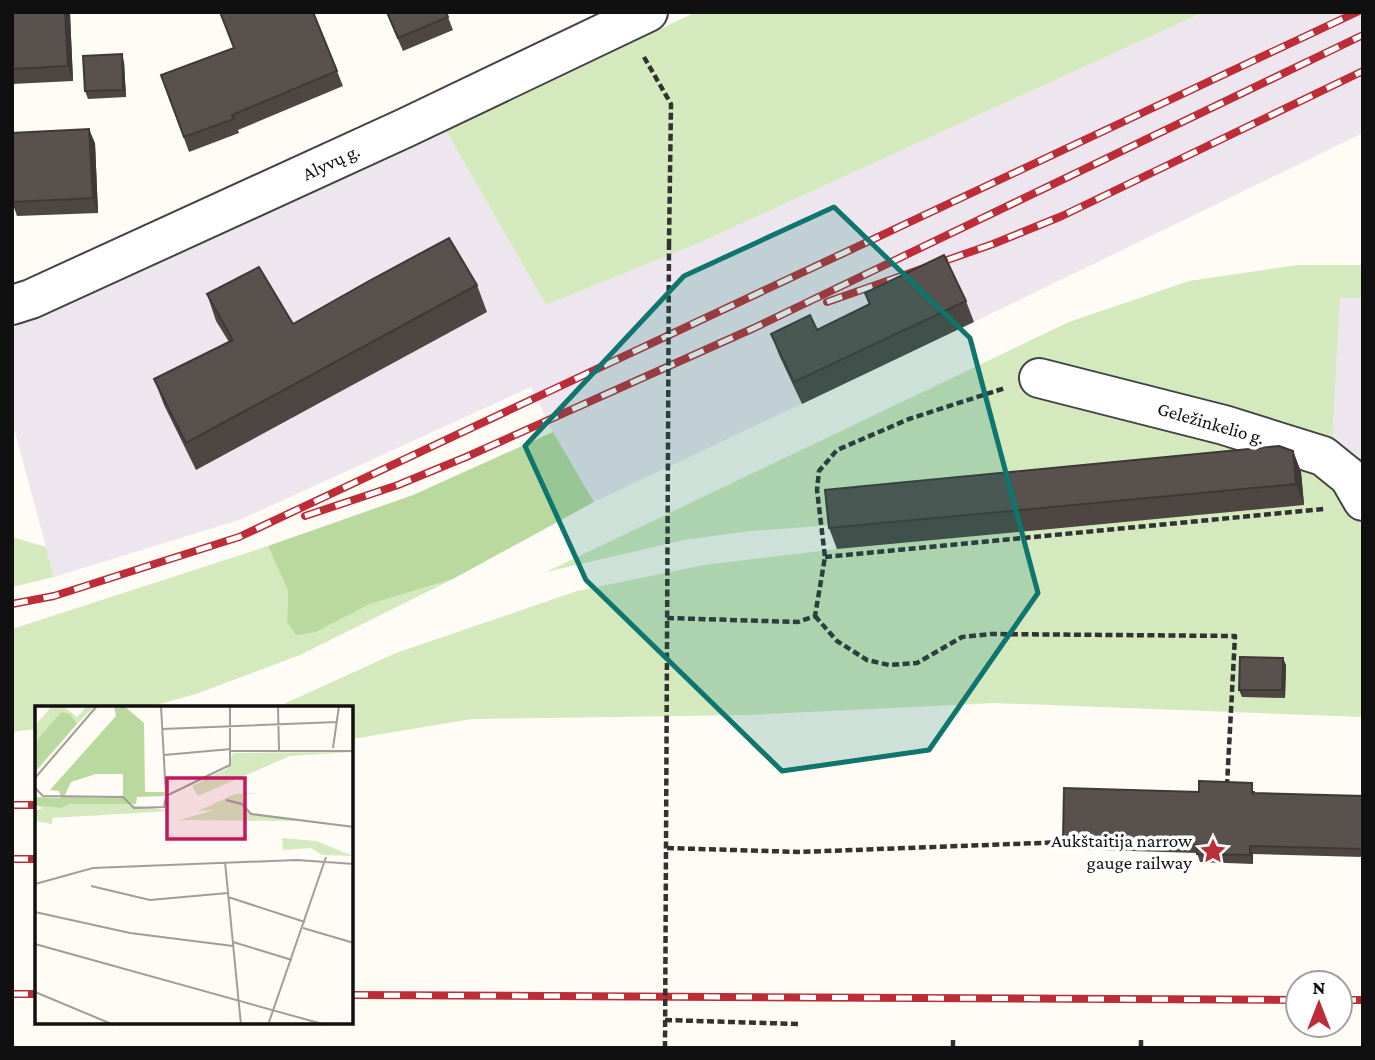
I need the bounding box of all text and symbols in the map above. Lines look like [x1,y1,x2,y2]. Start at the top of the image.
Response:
street label: Alyvų g. [299,140,363,184]
street label: Geležinkelio g. [1155,398,1267,448]
inset map [35,706,354,1025]
place label: Aukštaitija narrow gauge railway [1051,830,1192,873]
place icon: Aukštaitija narrow gauge railway [1198,836,1228,866]
north arrow [1284,969,1354,1039]
text: N [1313,977,1326,998]

